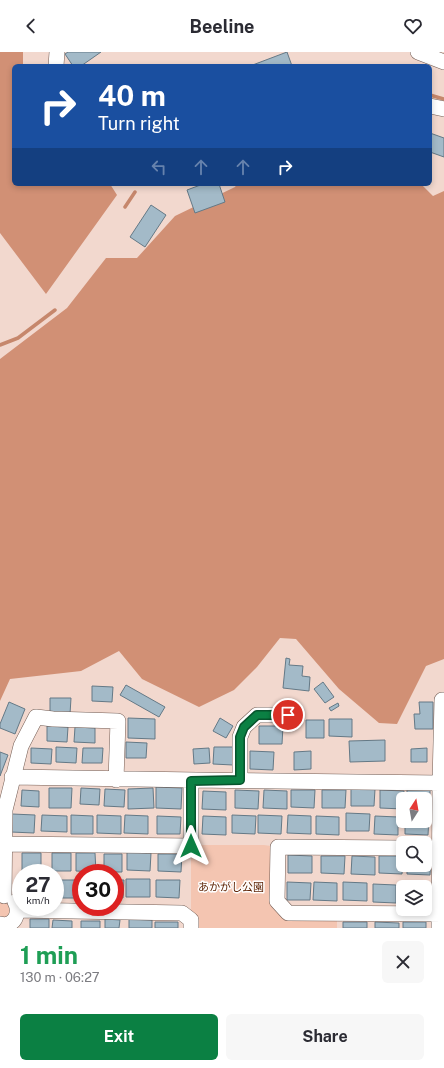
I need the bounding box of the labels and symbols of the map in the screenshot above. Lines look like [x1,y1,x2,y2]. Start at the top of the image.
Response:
pin [271,698,305,732]
north arrow [396,792,432,828]
position arrow [170,825,212,867]
speed limit sign: 30 [72,864,124,916]
park label: あかがし公園 [198,881,264,893]

